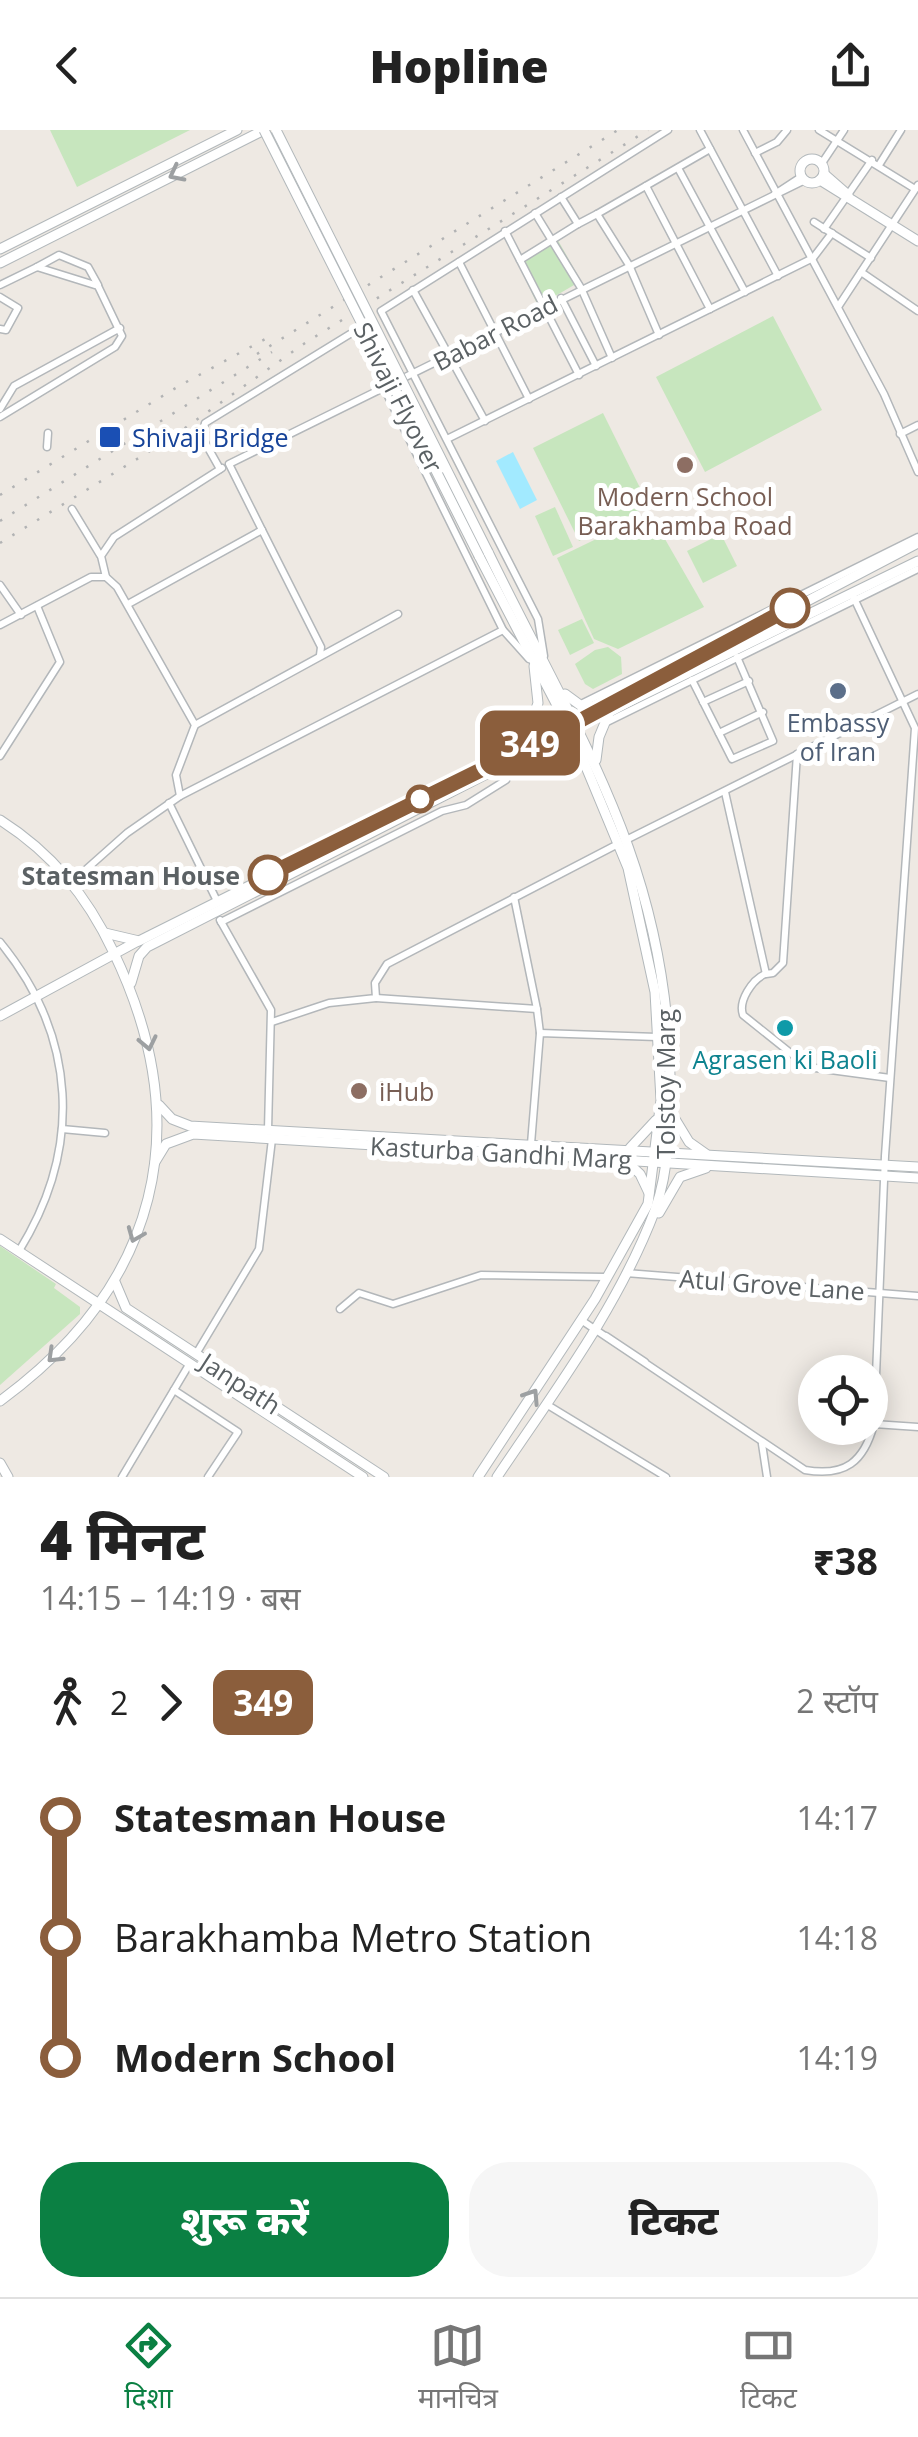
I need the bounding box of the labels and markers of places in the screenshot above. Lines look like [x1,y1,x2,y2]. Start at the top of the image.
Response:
place label: Shivaji Bridge [132,420,288,454]
marker: Shivaji Bridge [97,424,123,450]
marker: Modern School Barakhamba Road [674,454,696,476]
place label: Modern School Barakhamba Road [578,479,793,542]
unlabelled marker [771,589,809,627]
marker: Embassy of Iran [827,680,849,702]
place label: Embassy of Iran [787,705,890,768]
unlabelled marker [407,786,433,812]
marker: Statesman House [249,856,287,894]
place label: Statesman House [21,858,240,892]
marker: Agrasen ki Baoli [774,1017,796,1039]
place label: Agrasen ki Baoli [693,1042,877,1076]
place label: iHub [379,1074,434,1108]
marker: iHub [348,1080,370,1102]

